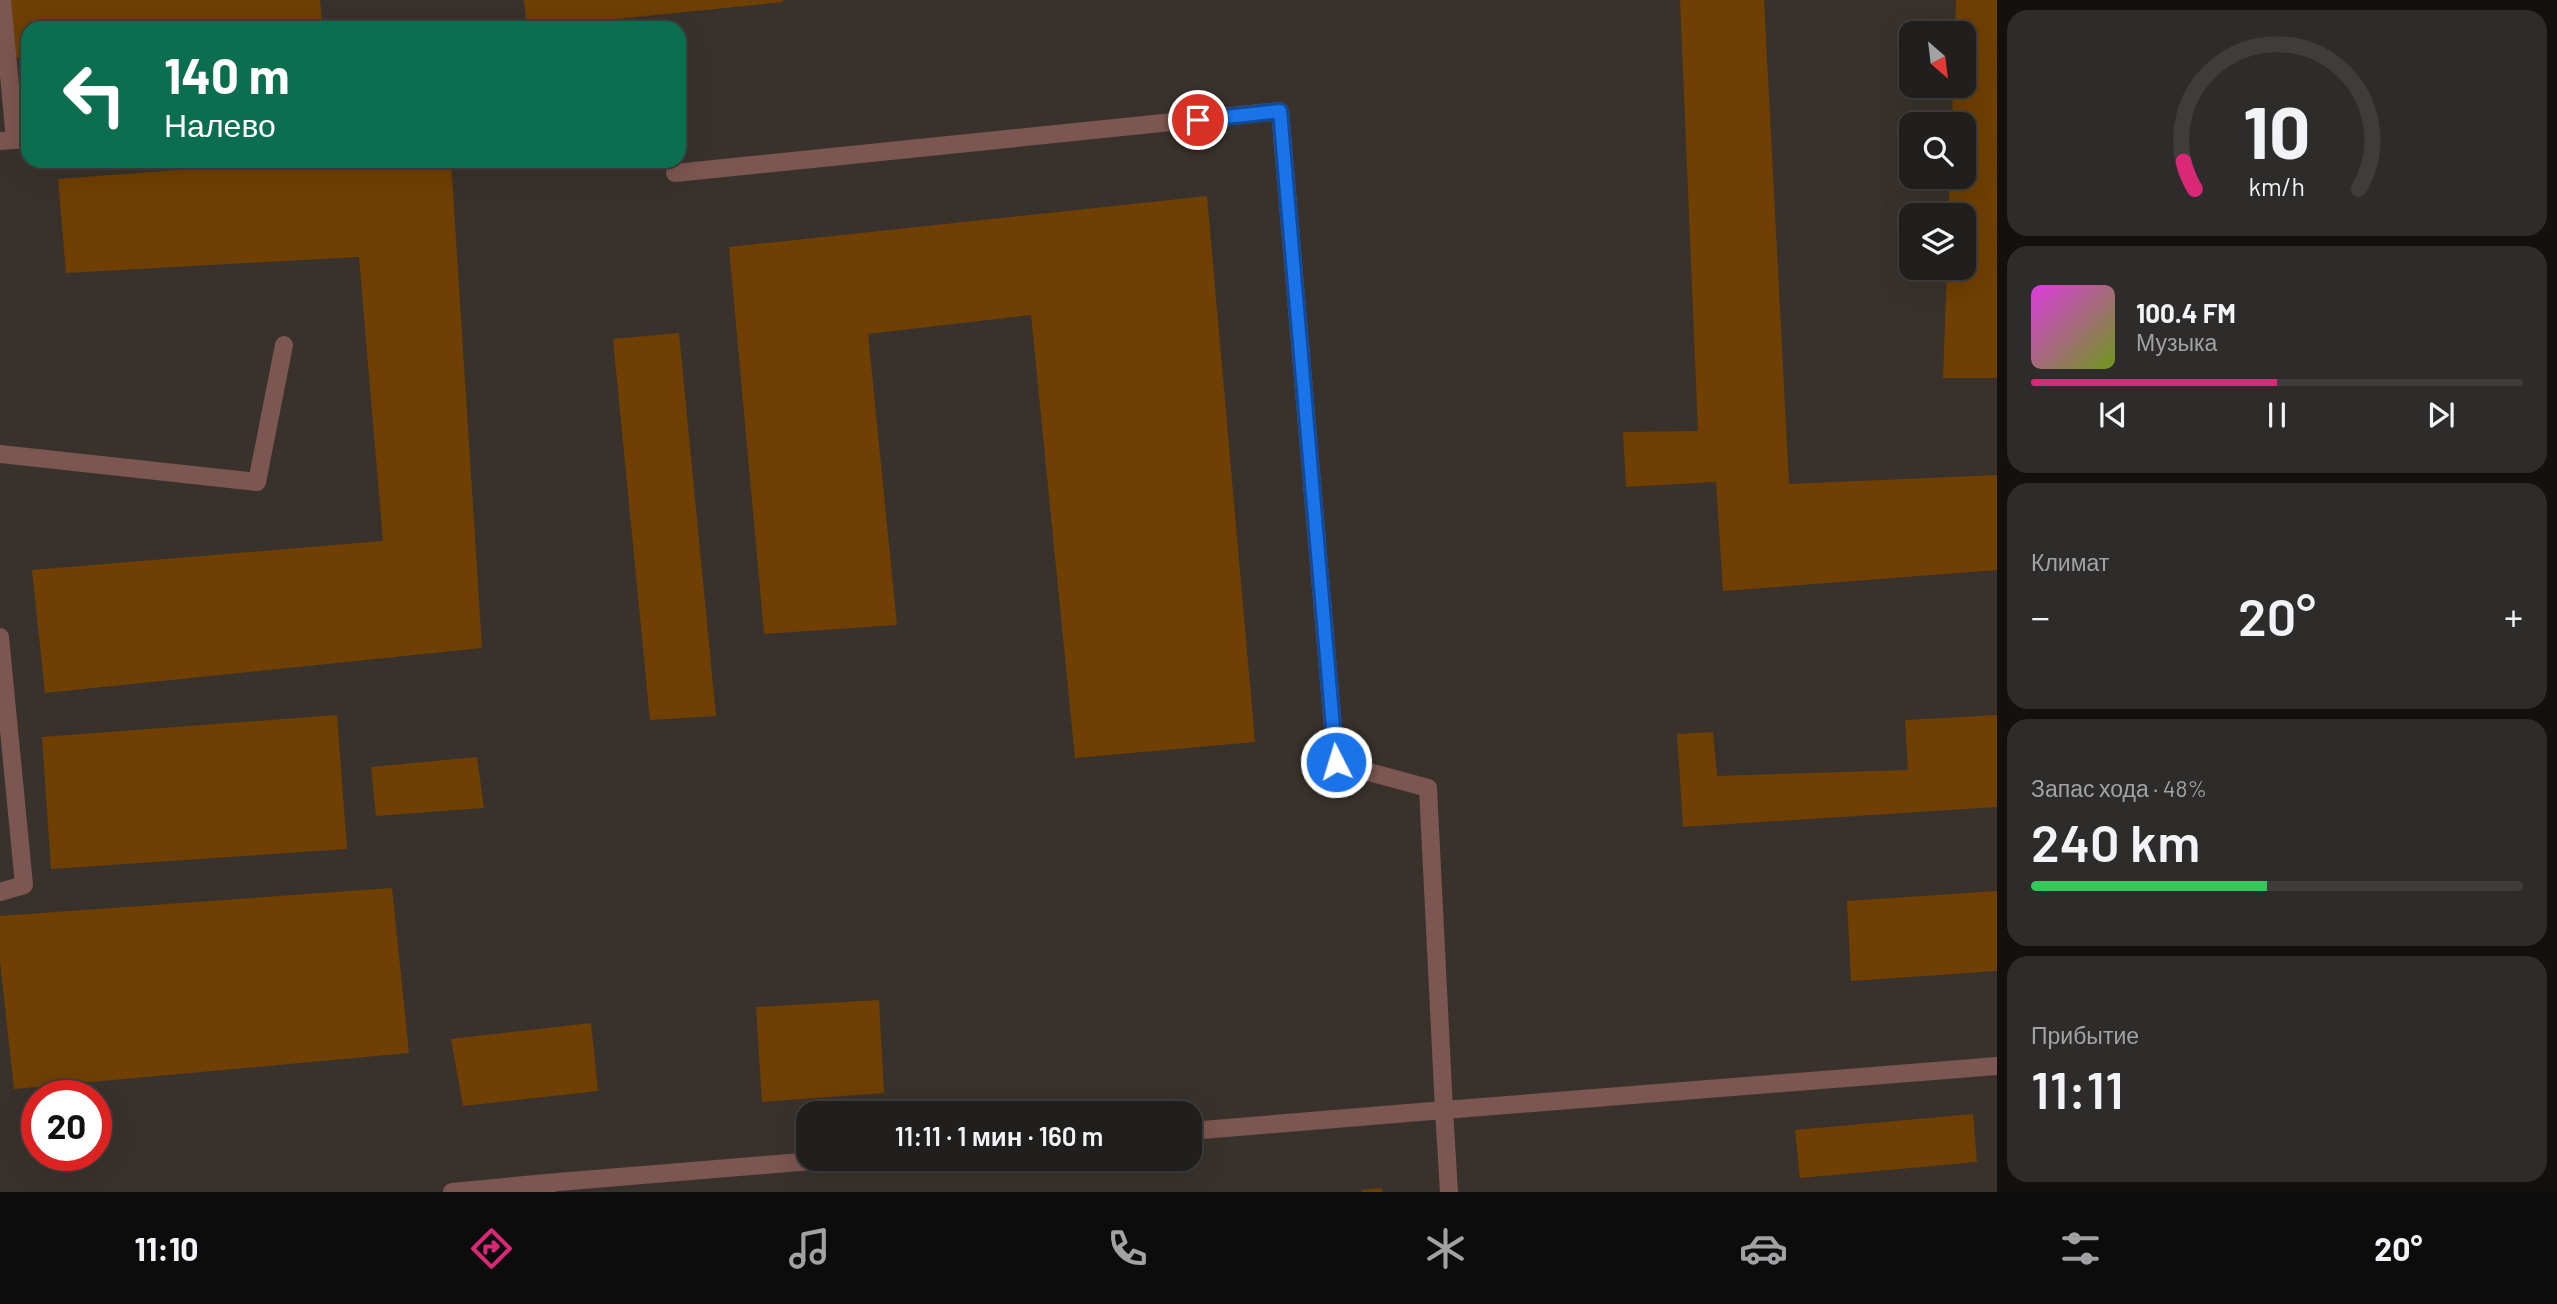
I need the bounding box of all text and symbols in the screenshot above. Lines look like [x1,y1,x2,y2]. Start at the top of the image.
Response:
north arrow [1899,21,1976,98]
map controls [1899,21,1976,280]
text: 140 m [164,45,290,104]
icon: left [49,49,140,140]
text: 10 [2243,87,2311,175]
pin [1168,90,1228,150]
icon: arrive [1179,101,1217,139]
text: Налево [164,105,276,143]
button: search [1899,112,1976,189]
text: km/h [2249,171,2305,201]
button: layers [1899,203,1976,280]
text: 100.4 FM [2136,297,2236,328]
text: Музыка [2136,328,2217,356]
icon: previous [2094,396,2132,434]
icon: pause [2258,396,2296,434]
icon: next [2422,396,2460,434]
text: Климат [2031,548,2109,576]
text: 20° [2238,584,2316,646]
text: − [2031,593,2050,639]
text: + [2504,593,2523,639]
position arrow [1299,725,1373,799]
text: Запас хода · 48% [2031,774,2207,802]
text: 240 km [2031,810,2200,872]
text: Прибытие [2031,1021,2139,1049]
text: 11:11 [2031,1057,2124,1119]
speed limit sign: 20 [21,1080,112,1171]
text: 11:11 · 1 мин · 160 m [895,1120,1103,1151]
icon: directions [467,1224,516,1273]
icon: music [785,1224,834,1273]
icon: phone [1103,1224,1152,1273]
icon: climate [1421,1224,1470,1273]
icon: car [1739,1224,1788,1273]
icon: filters [2056,1224,2105,1273]
text: 11:10 [134,1229,199,1267]
text: 20° [2374,1229,2423,1267]

